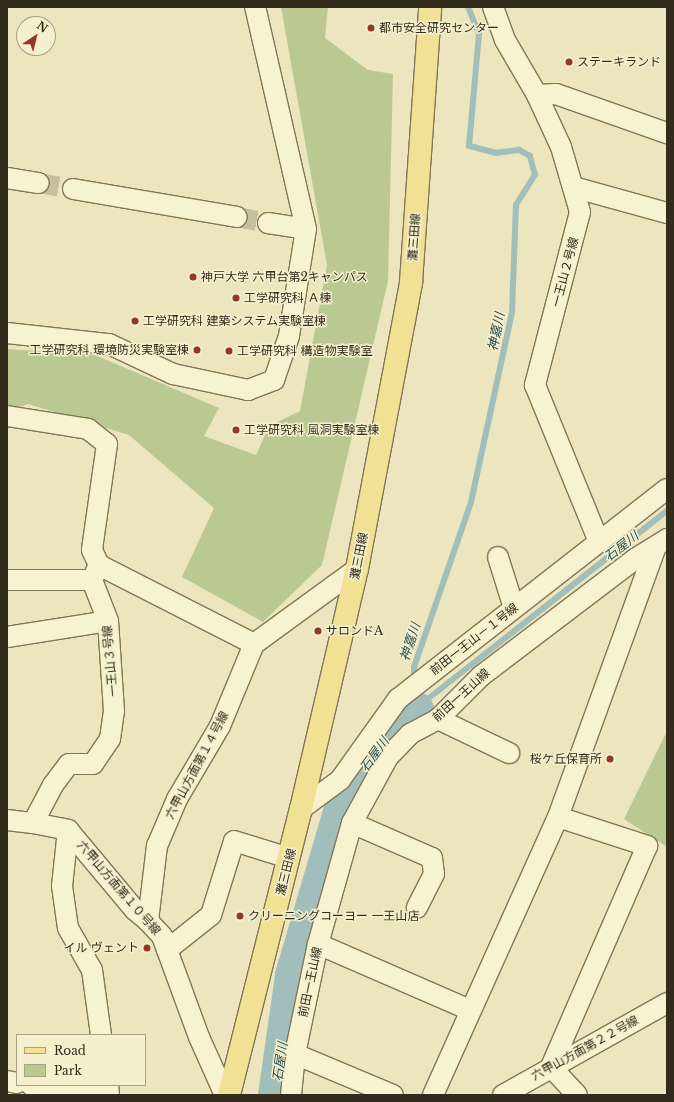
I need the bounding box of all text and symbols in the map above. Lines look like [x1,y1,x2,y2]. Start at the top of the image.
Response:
north arrow [16,16,56,56]
text: N [34,18,51,36]
place label: 都市安全研究センター [379,21,499,35]
marker: 都市安全研究センター [366,23,376,33]
place label: ステーキランド [577,55,661,69]
marker: ステーキランド [564,57,574,67]
street label: 灘三田線 [405,213,423,261]
street label: 一王山２号線 [549,235,581,309]
place label: 神戸大学 六甲台第2キャンパス [201,270,368,284]
marker: 神戸大学 六甲台第2キャンパス [188,272,198,282]
place label: 工学研究科 Ａ棟 [244,291,331,305]
marker: 工学研究科 Ａ棟 [231,293,241,303]
water label: 神嘉川 [486,311,508,353]
place label: 工学研究科 建築システム実験室棟 [143,314,326,328]
marker: 工学研究科 建築システム実験室棟 [130,316,140,326]
place label: 工学研究科 環境防災実験室棟 [30,343,189,357]
place label: 工学研究科 構造物実験室 [237,344,372,358]
marker: 工学研究科 環境防災実験室棟 [192,345,202,355]
marker: 工学研究科 構造物実験室 [224,346,234,356]
place label: 工学研究科 風洞実験室棟 [244,423,379,437]
marker: 工学研究科 風洞実験室棟 [231,425,241,435]
water label: 石屋川 [602,529,642,565]
street label: 灘三田線 [347,531,371,581]
street label: 前田一王山－１号線 [427,600,521,678]
water label: 神嘉川 [398,621,424,663]
place label: サロンドA [326,624,383,638]
street label: 一王山３号線 [100,625,120,697]
marker: サロンドA [313,626,323,636]
street label: 前田一王山線 [429,666,493,724]
street label: 六甲山方面第１４号線 [162,709,232,821]
water label: 石屋川 [357,735,393,775]
place label: 桜ケ丘保育所 [530,752,602,766]
marker: 桜ケ丘保育所 [605,754,615,764]
street label: 六甲山方面第１０号線 [74,838,164,938]
street label: 灘三田線 [273,847,299,897]
place label: クリーニングコーヨー 一王山店 [248,909,419,923]
marker: クリーニングコーヨー 一王山店 [235,911,245,921]
place label: イル ヴェント [64,941,139,955]
marker: イル ヴェント [142,943,152,953]
street label: 前田一王山線 [295,945,325,1019]
street label: 六甲山方面第２２号線 [529,1013,641,1083]
legend [16,1034,146,1086]
water label: 石屋川 [271,1042,291,1082]
text: Road [54,1043,86,1058]
text: Park [54,1063,82,1078]

